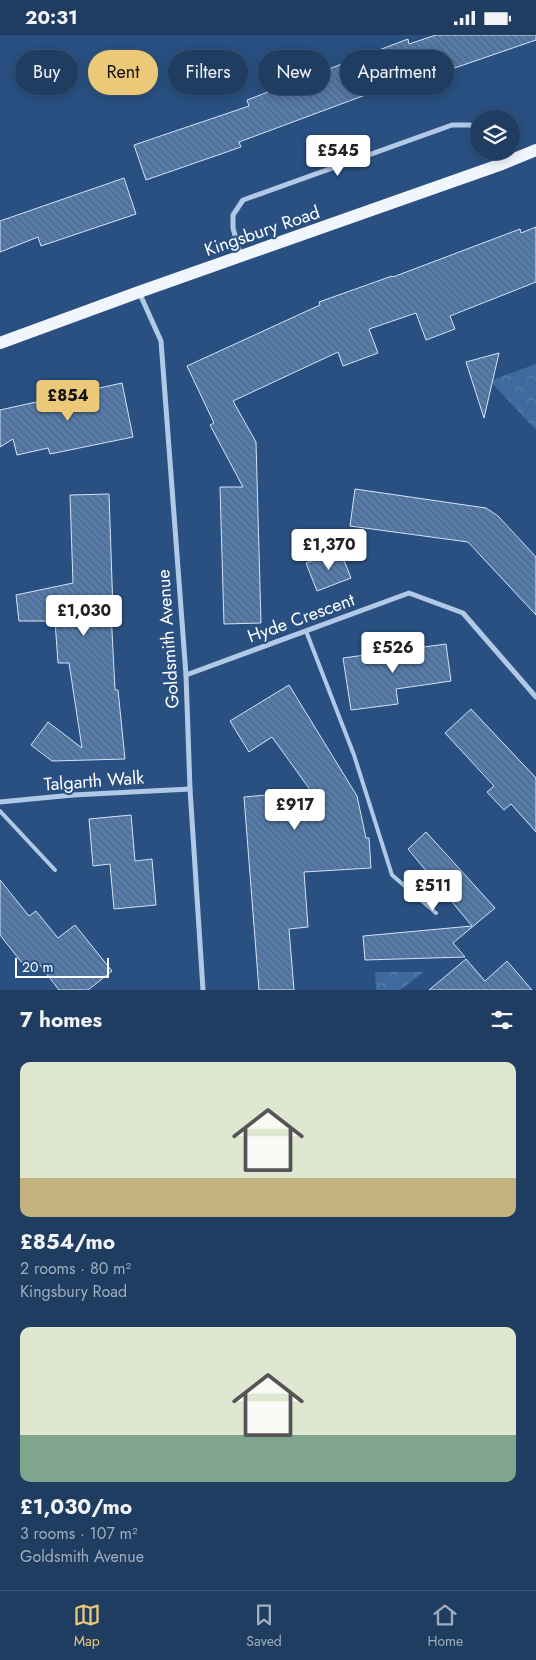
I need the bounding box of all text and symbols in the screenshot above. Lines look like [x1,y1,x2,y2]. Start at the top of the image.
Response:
text: 20:31 [25,4,78,31]
chip: Buy [15,50,78,95]
chip: Rent [88,50,158,95]
chip: Filters [168,50,248,95]
chip: New [258,50,330,95]
chip: Apartment [340,50,454,95]
map controls [470,110,520,160]
button: layers [470,110,520,160]
pin: £545 [308,135,368,177]
text: £545 [317,139,359,162]
street label: Kingsbury Road [201,199,323,263]
pin: £854 [38,379,98,422]
text: £854 [47,384,89,407]
pin: £1,370 [288,529,370,571]
text: £1,370 [302,533,356,556]
street label: Goldsmith Avenue [150,569,186,709]
street label: Hyde Crescent [244,586,359,649]
pin: £1,030 [43,595,125,637]
text: £1,030 [57,599,111,622]
pin: £526 [363,631,423,674]
text: £526 [372,636,414,659]
street label: Talgarth Walk [43,765,145,797]
pin: £917 [265,789,325,831]
text: £917 [276,793,314,816]
pin: £511 [403,869,463,912]
text: £511 [415,874,451,897]
scale bar [15,955,109,978]
text: 20 m [22,957,54,977]
text: 7 homes [20,1005,102,1035]
icon: filters [488,1006,516,1034]
icon: home [223,1095,313,1185]
text: £854/mo [20,1227,115,1257]
text: 2 rooms · 80 m² [20,1257,131,1280]
text: Kingsbury Road [20,1280,127,1303]
icon: home [223,1360,313,1450]
text: £1,030/mo [20,1492,132,1522]
text: 3 rooms · 107 m² [20,1522,138,1545]
text: Goldsmith Avenue [20,1545,144,1568]
tab: Map [73,1601,101,1651]
tab: Saved [246,1601,282,1651]
tab: Home [427,1601,463,1651]

